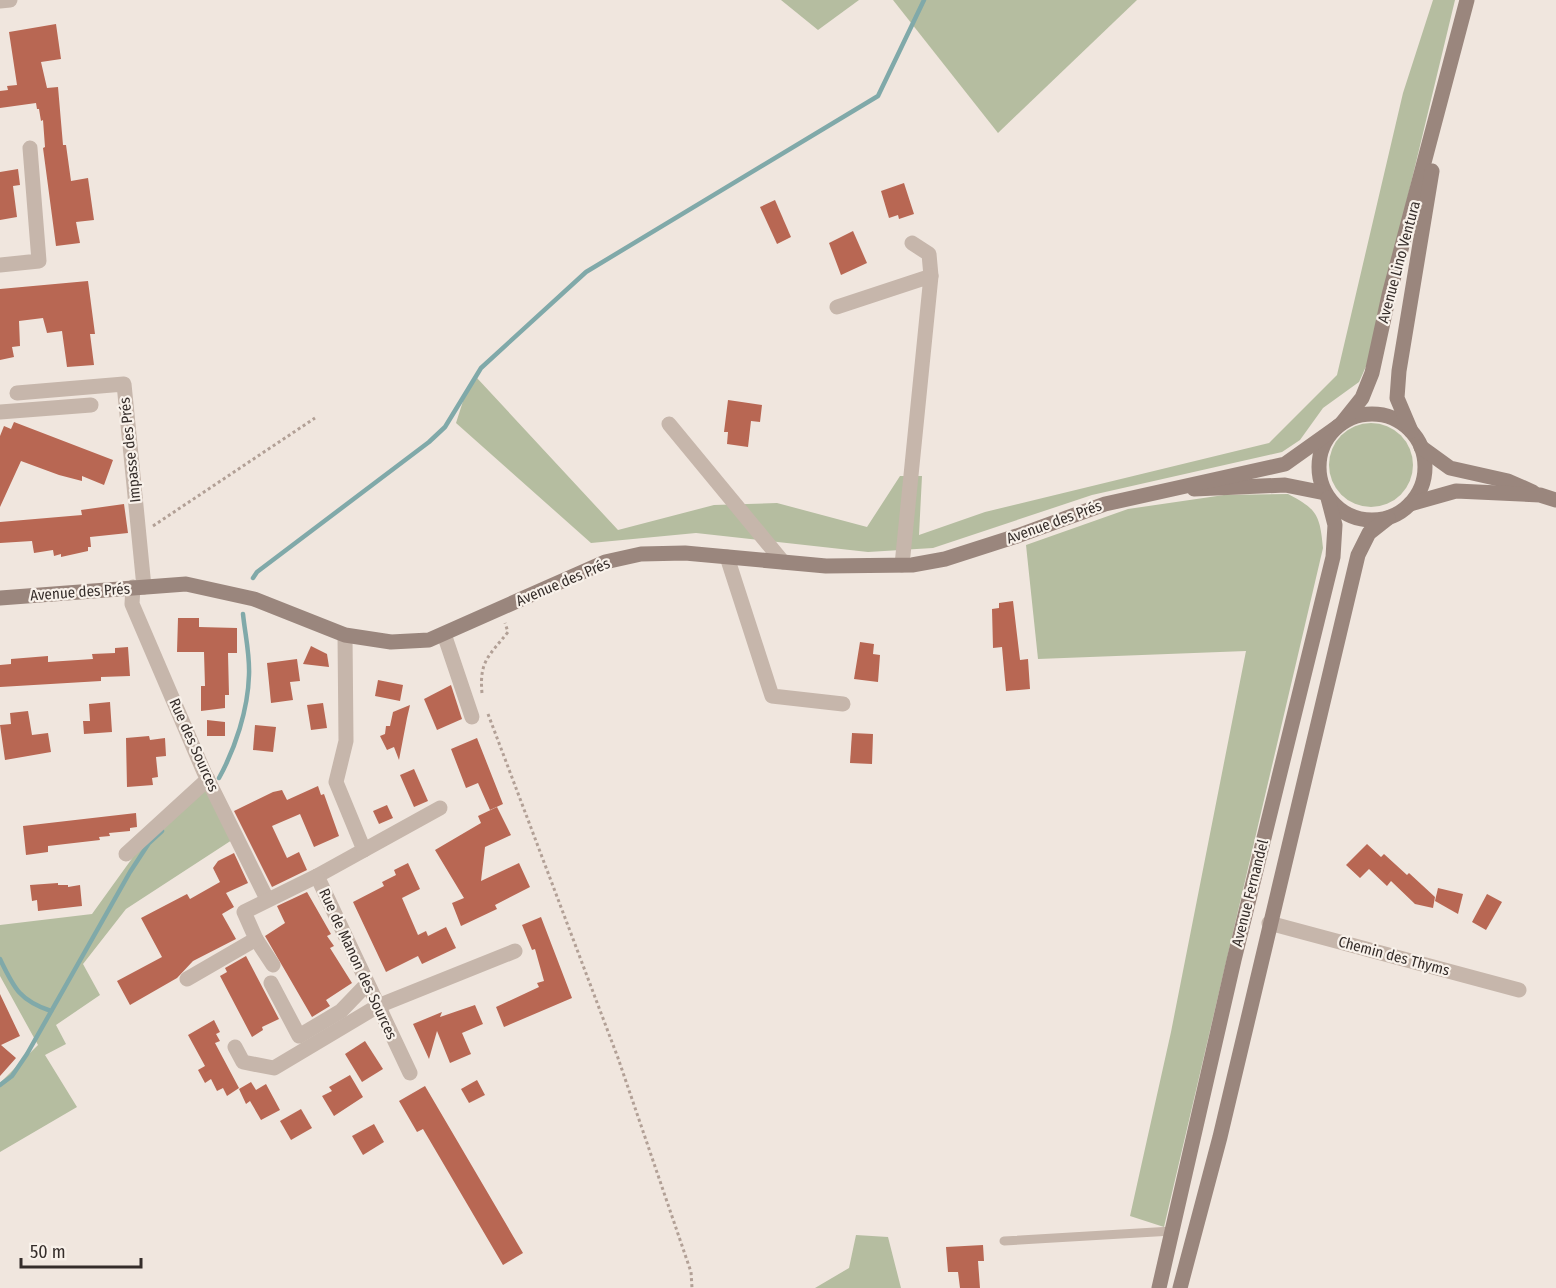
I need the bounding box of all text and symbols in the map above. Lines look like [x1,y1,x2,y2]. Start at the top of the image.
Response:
street label: Avenue Lino Ventura [1374,199,1424,325]
street label: Impasse des Prés [116,396,144,504]
street label: Avenue des Prés [1004,496,1104,548]
street label: Avenue des Prés [513,554,613,610]
street label: Avenue des Prés [29,580,131,604]
street label: Rue des Sources [165,696,223,794]
street label: Avenue Fernandel [1228,837,1272,948]
street label: Rue de Manon des Sources [315,886,401,1042]
street label: Chemin des Thyms [1336,933,1452,979]
scale bar [21,1231,141,1269]
text: 50 m [30,1241,66,1263]

